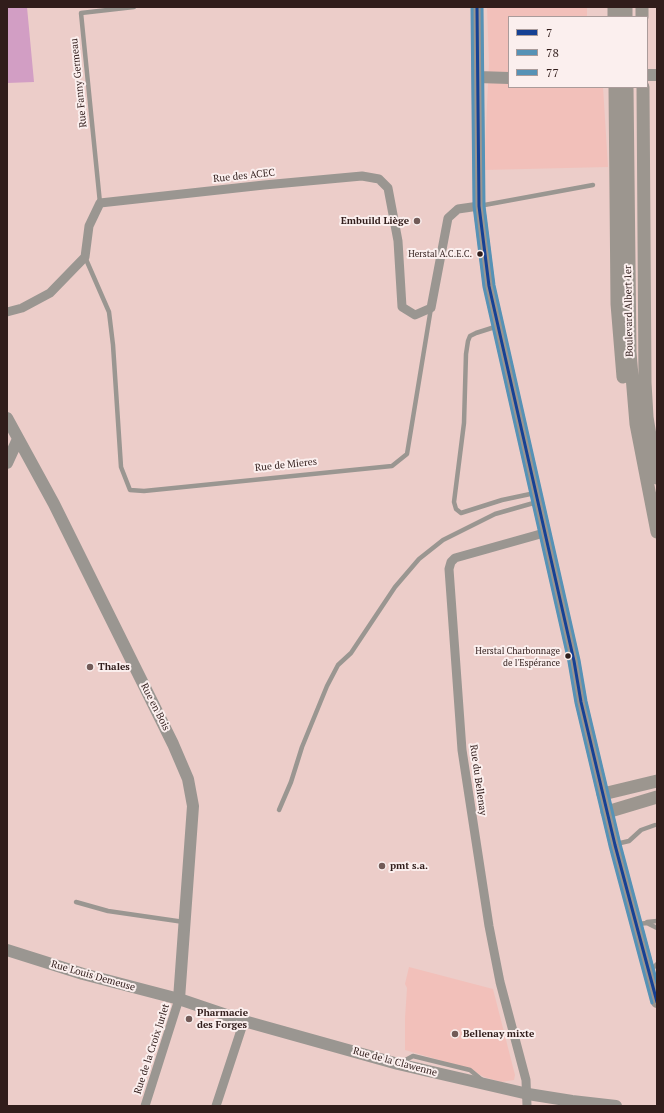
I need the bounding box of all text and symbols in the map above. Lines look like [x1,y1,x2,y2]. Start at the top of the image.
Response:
legend [508,16,648,88]
text: 7 [546,25,552,40]
street label: Rue Fanny Germeau [68,38,90,128]
text: 78 [546,45,559,60]
text: 77 [546,65,559,80]
street label: Rue des ACEC [213,167,275,185]
place label: Embuild Liège [341,215,409,227]
marker: Embuild Liège [412,216,422,226]
place label: Herstal A.C.E.C. [408,249,472,259]
marker: Herstal A.C.E.C. [475,249,485,259]
street label: Boulevard Albert 1er [622,265,636,357]
street label: Rue de Mieres [254,456,318,474]
place label: Herstal Charbonnage de l'Espérance [475,646,560,667]
marker: Herstal Charbonnage de l'Espérance [563,651,573,661]
place label: Thales [98,661,130,673]
marker: Thales [85,662,95,672]
street label: Rue en Bois [138,681,172,733]
street label: Rue du Bellenay [467,744,489,816]
place label: pmt s.a. [390,860,428,872]
marker: pmt s.a. [377,861,387,871]
street label: Rue Louis Demeuse [50,958,136,994]
street label: Rue de la Croix Jurlet [132,1002,172,1096]
place label: Pharmacie des Forges [197,1007,248,1030]
marker: Pharmacie des Forges [184,1014,194,1024]
place label: Bellenay mixte [463,1028,534,1040]
marker: Bellenay mixte [450,1029,460,1039]
street label: Rue de la Clawenne [352,1045,438,1079]

